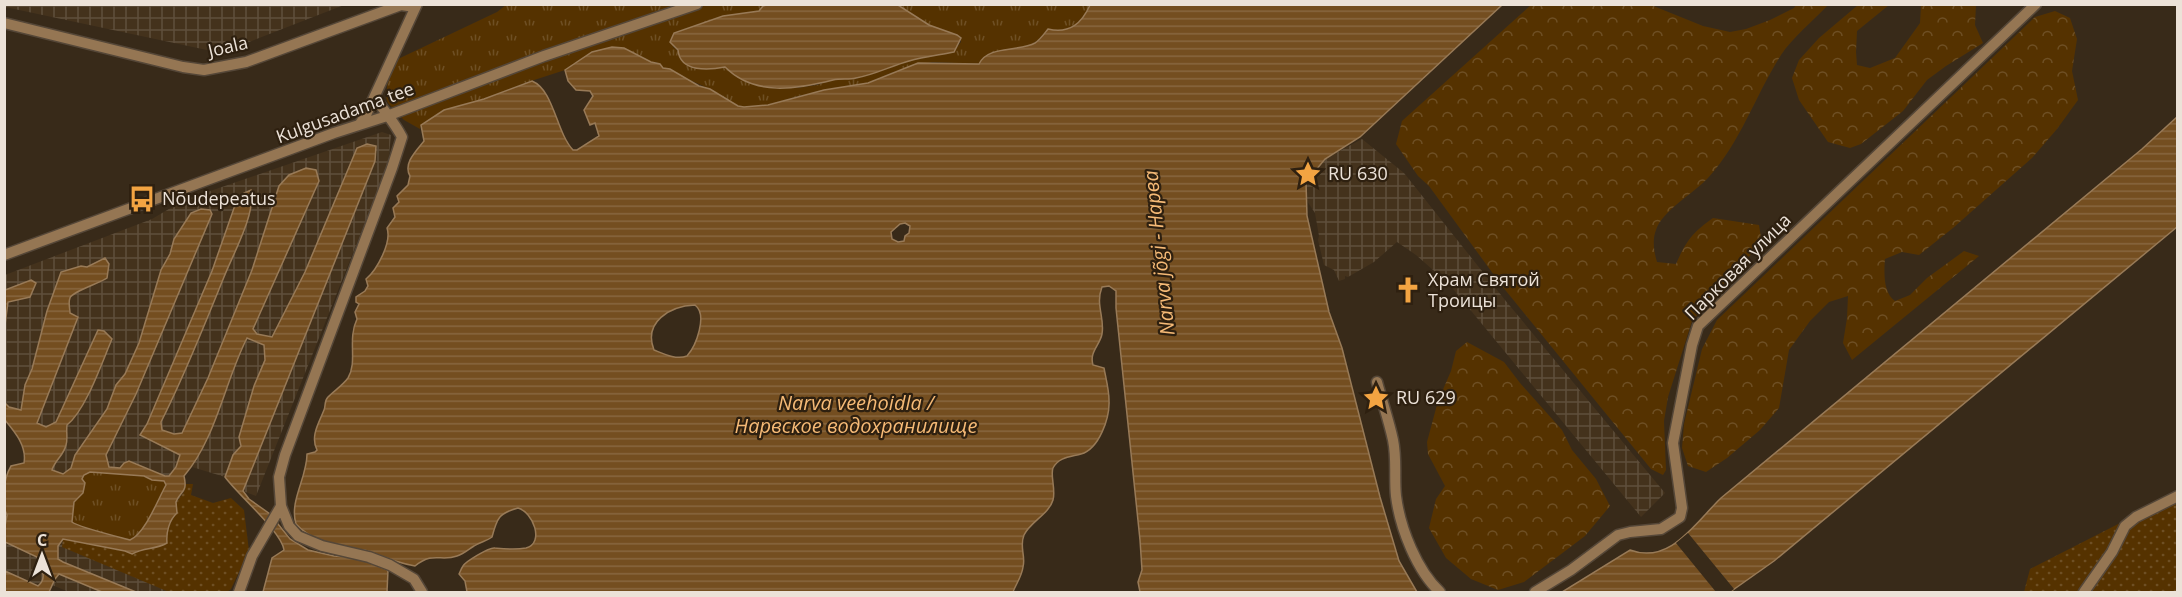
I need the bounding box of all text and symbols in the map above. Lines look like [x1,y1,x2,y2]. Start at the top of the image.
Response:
street label: Joala [204,30,250,63]
street label: Kulgusadama tee [272,76,417,148]
place icon: RU 630 [1293,159,1323,189]
place label: RU 630 [1328,161,1388,185]
water label: Narva jõgi - Нарва [1136,169,1181,337]
bus stop icon: Nõudepeatus [127,184,157,214]
place label: Nõudepeatus [162,186,276,210]
street label: Парковая улица [1679,208,1796,325]
place label: Храм Святой Троицы [1428,267,1540,312]
church icon: Храм Святой Троицы [1393,275,1423,305]
place icon: RU 629 [1361,383,1391,413]
place label: RU 629 [1396,385,1456,409]
water label: Narva veehoidla / Нарвское водохранилище [735,389,977,439]
north arrow [12,525,72,585]
text: С [37,529,47,551]

